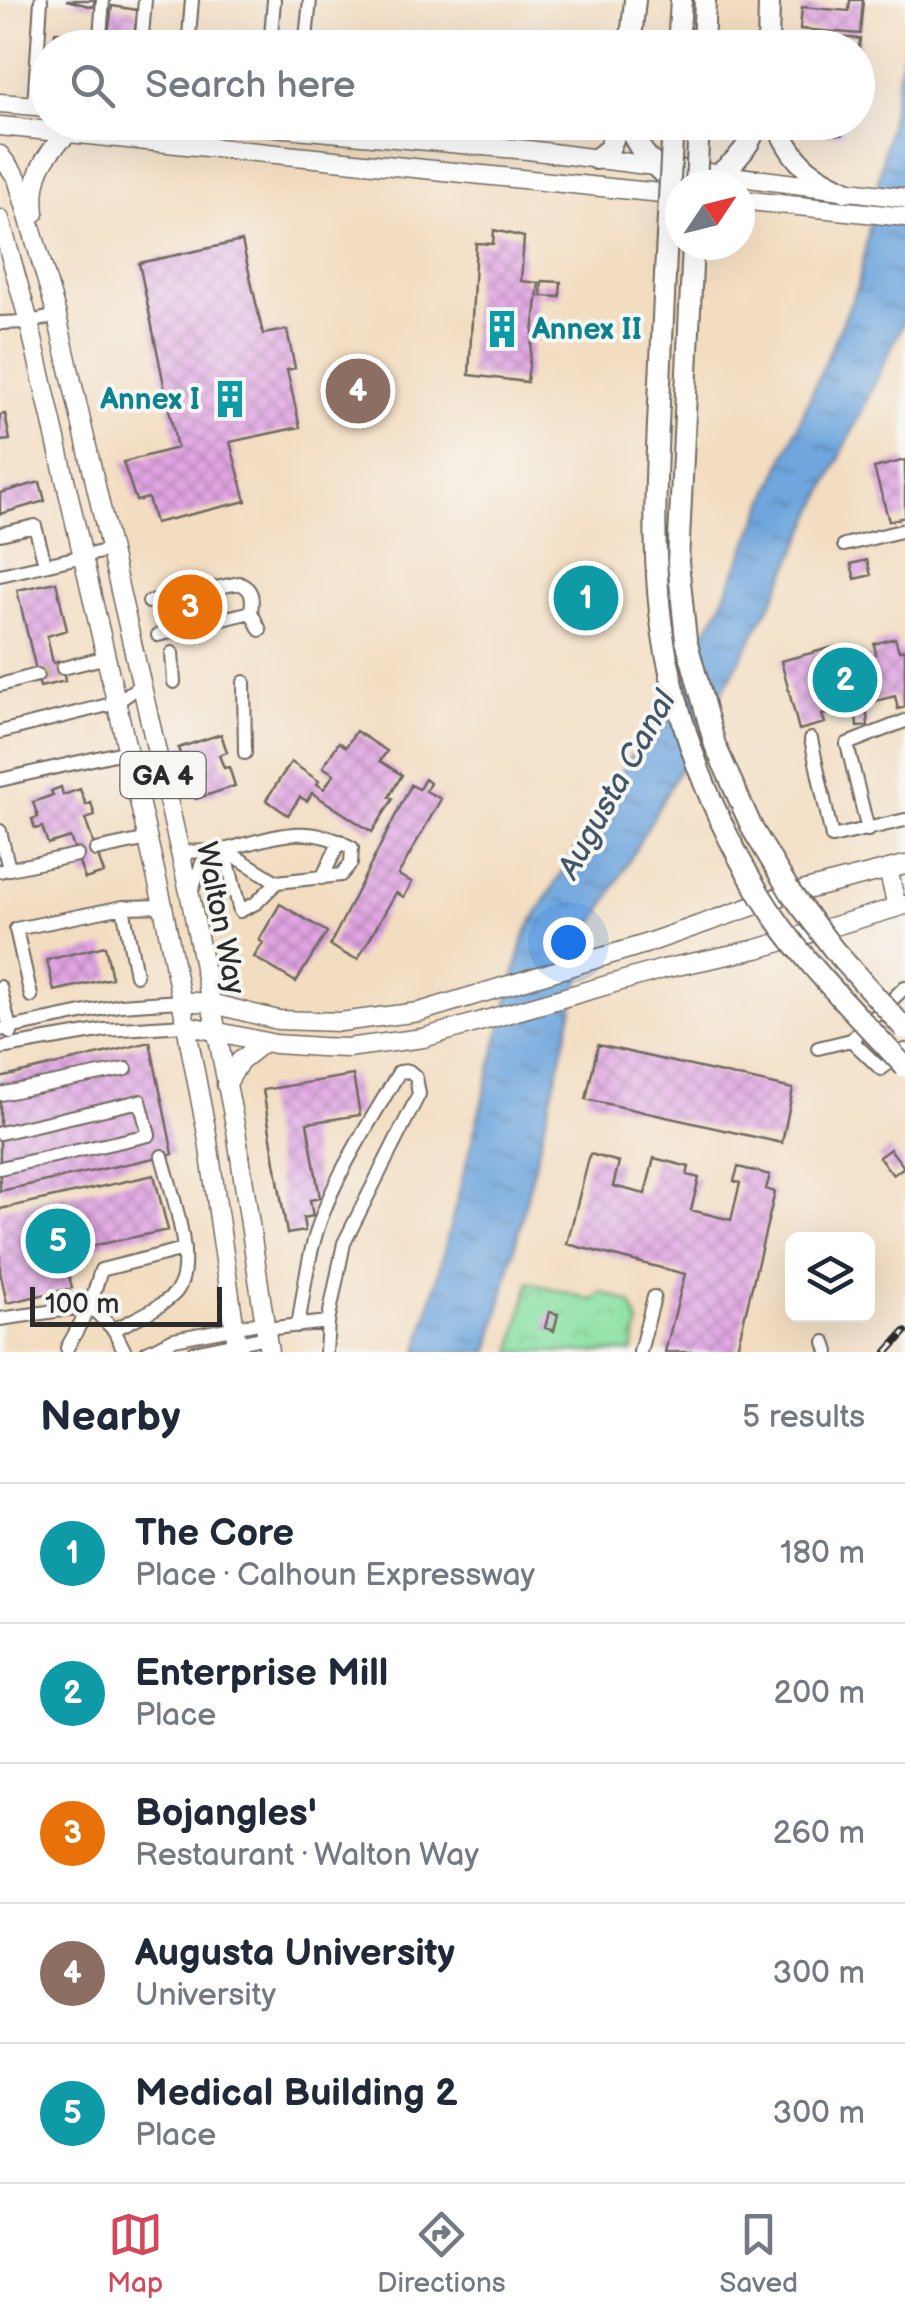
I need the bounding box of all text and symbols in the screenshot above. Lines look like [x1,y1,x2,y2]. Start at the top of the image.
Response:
search box [30,30,875,140]
icon: search [65,58,120,113]
text: Search here [145,63,356,108]
north arrow [665,170,755,260]
building icon: Annex II [481,308,523,350]
place label: Annex II [531,312,642,348]
pin: 4 [326,354,390,428]
building icon: Annex I [209,378,251,420]
place label: Annex I [99,382,200,418]
pin: 1 [554,560,618,636]
pin: 3 [158,570,222,644]
pin: 2 [812,642,878,718]
water label: Augusta Canal [549,682,686,887]
road number: GA 4 [120,752,206,798]
street label: Walton Way [188,839,253,998]
your location [543,917,594,968]
pin: 5 [26,1204,90,1278]
map controls [785,1232,875,1322]
button: layers [785,1232,875,1322]
scale bar [30,1282,222,1326]
text: 100 m [45,1288,119,1321]
text: Nearby [40,1392,180,1443]
text: 5 results [742,1398,865,1437]
text: The Core [135,1511,294,1556]
text: 1 [66,1534,79,1573]
text: 180 m [780,1534,865,1573]
text: Place · Calhoun Expressway [135,1556,535,1595]
text: Enterprise Mill [135,1651,388,1696]
text: 2 [63,1674,82,1713]
text: 200 m [773,1674,865,1713]
text: Place [135,1696,216,1735]
text: Bojangles' [135,1791,316,1836]
text: 3 [63,1814,82,1853]
text: 260 m [773,1814,865,1853]
text: Restaurant · Walton Way [135,1836,479,1875]
text: Augusta University [135,1931,455,1976]
text: 4 [63,1954,82,1993]
text: 300 m [773,1954,865,1993]
text: University [135,1976,276,2015]
text: Medical Building 2 [135,2071,458,2116]
text: 5 [63,2094,82,2133]
text: 300 m [773,2094,865,2133]
text: Place [135,2116,216,2155]
tab: Map [107,2207,163,2300]
tab: Directions [377,2207,506,2300]
tab: Saved [720,2207,798,2300]

